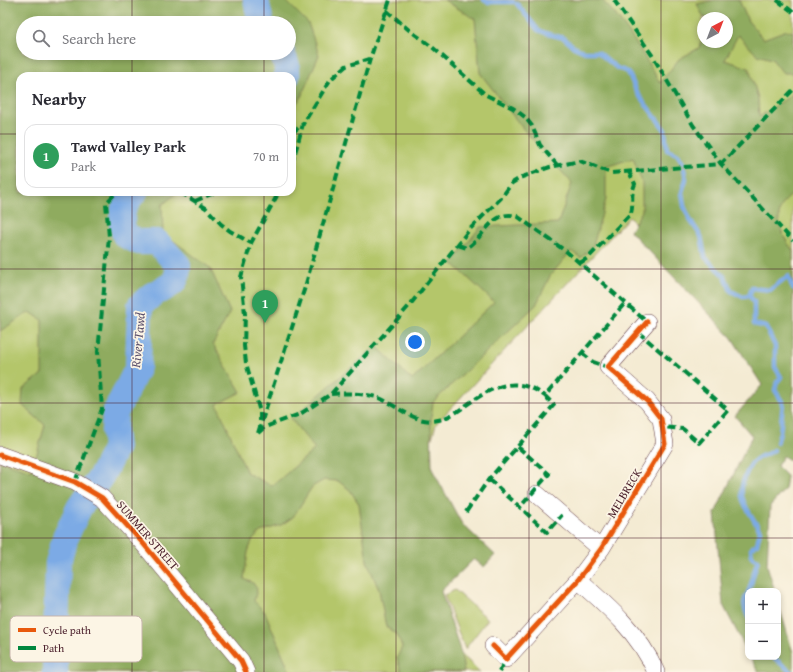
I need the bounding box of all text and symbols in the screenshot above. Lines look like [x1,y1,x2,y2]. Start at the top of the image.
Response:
north arrow [697,12,733,48]
search box [16,16,296,60]
icon: search [30,27,52,49]
text: Search here [62,28,136,49]
text: Nearby [32,86,86,111]
text: Tawd Valley Park [71,136,186,157]
text: 1 [43,147,49,166]
text: 70 m [253,147,279,166]
text: Park [71,157,96,176]
pin: 1 [252,290,278,323]
water label: River Tawd [126,311,150,370]
your location [405,332,425,352]
street label: MELBRECK [603,464,646,521]
street label: SUMMER STREET [113,496,183,574]
map controls [745,588,781,660]
button: + [745,588,781,624]
legend [10,616,142,662]
text: Cycle path [43,622,92,638]
button: − [745,624,781,660]
text: Path [43,640,65,656]

